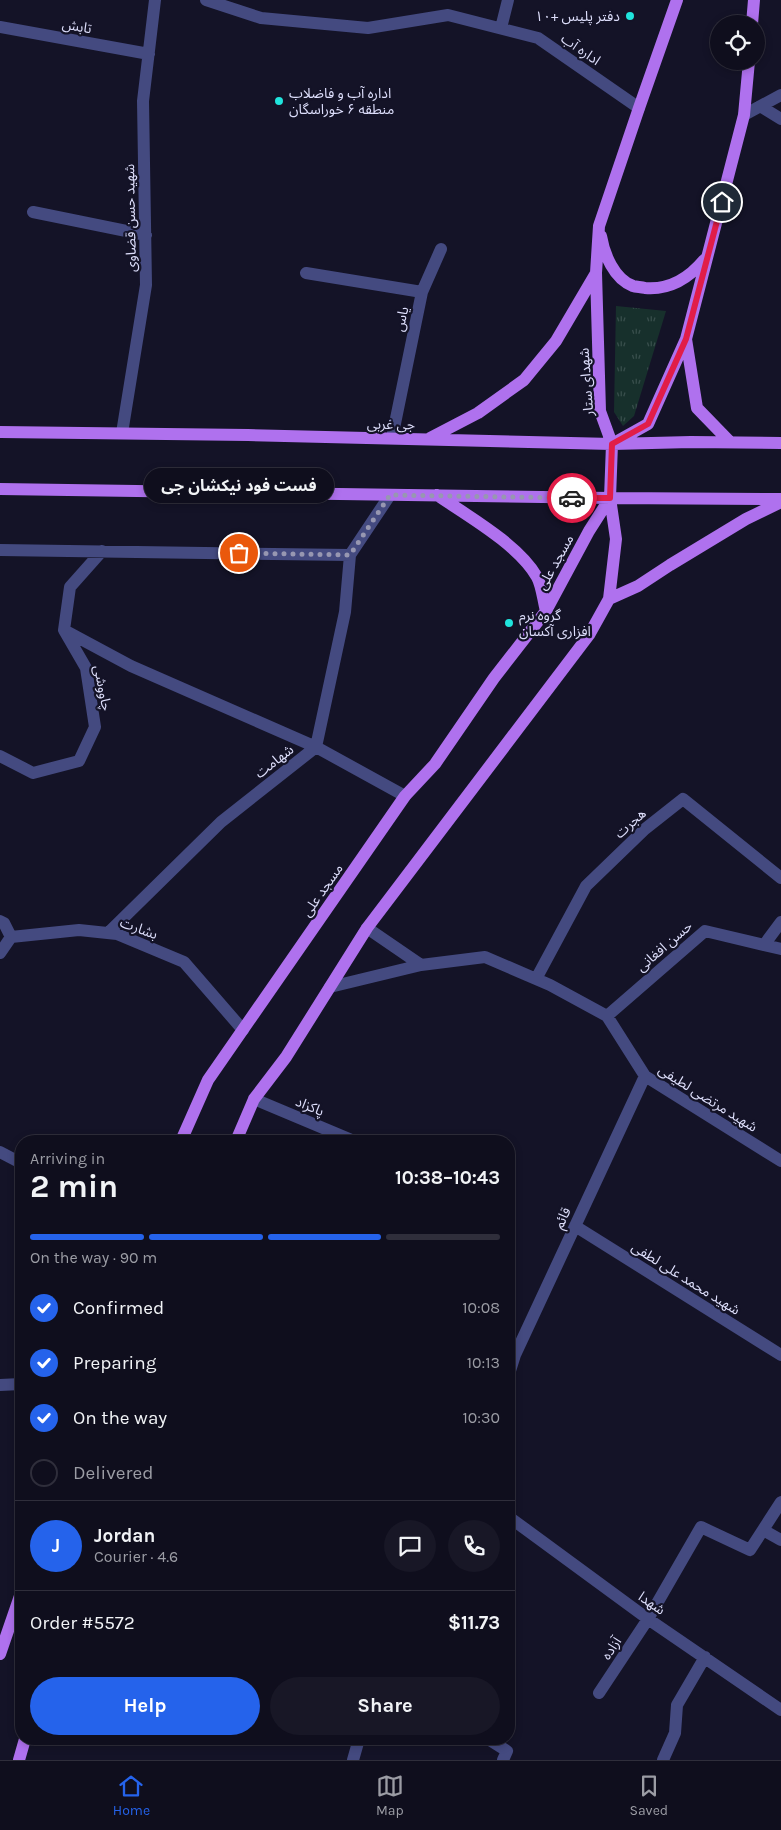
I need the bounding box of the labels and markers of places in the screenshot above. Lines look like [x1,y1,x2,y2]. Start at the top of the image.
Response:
place label: دفتر پلیس +۱۰ [535,8,620,26]
marker: دفتر پلیس +۱۰ [624,10,636,22]
place label: اداره آب و فاضلاب منطقه ۶ خوراسگان [289,85,394,118]
marker: اداره آب و فاضلاب منطقه ۶ خوراسگان [273,95,285,107]
pin [701,181,743,223]
callout: فست فود نیکشان جی [144,468,334,503]
pin [218,532,260,574]
place label: گروه نرم افزاری آکسان [519,607,591,640]
marker: گروه نرم افزاری آکسان [503,617,515,629]

